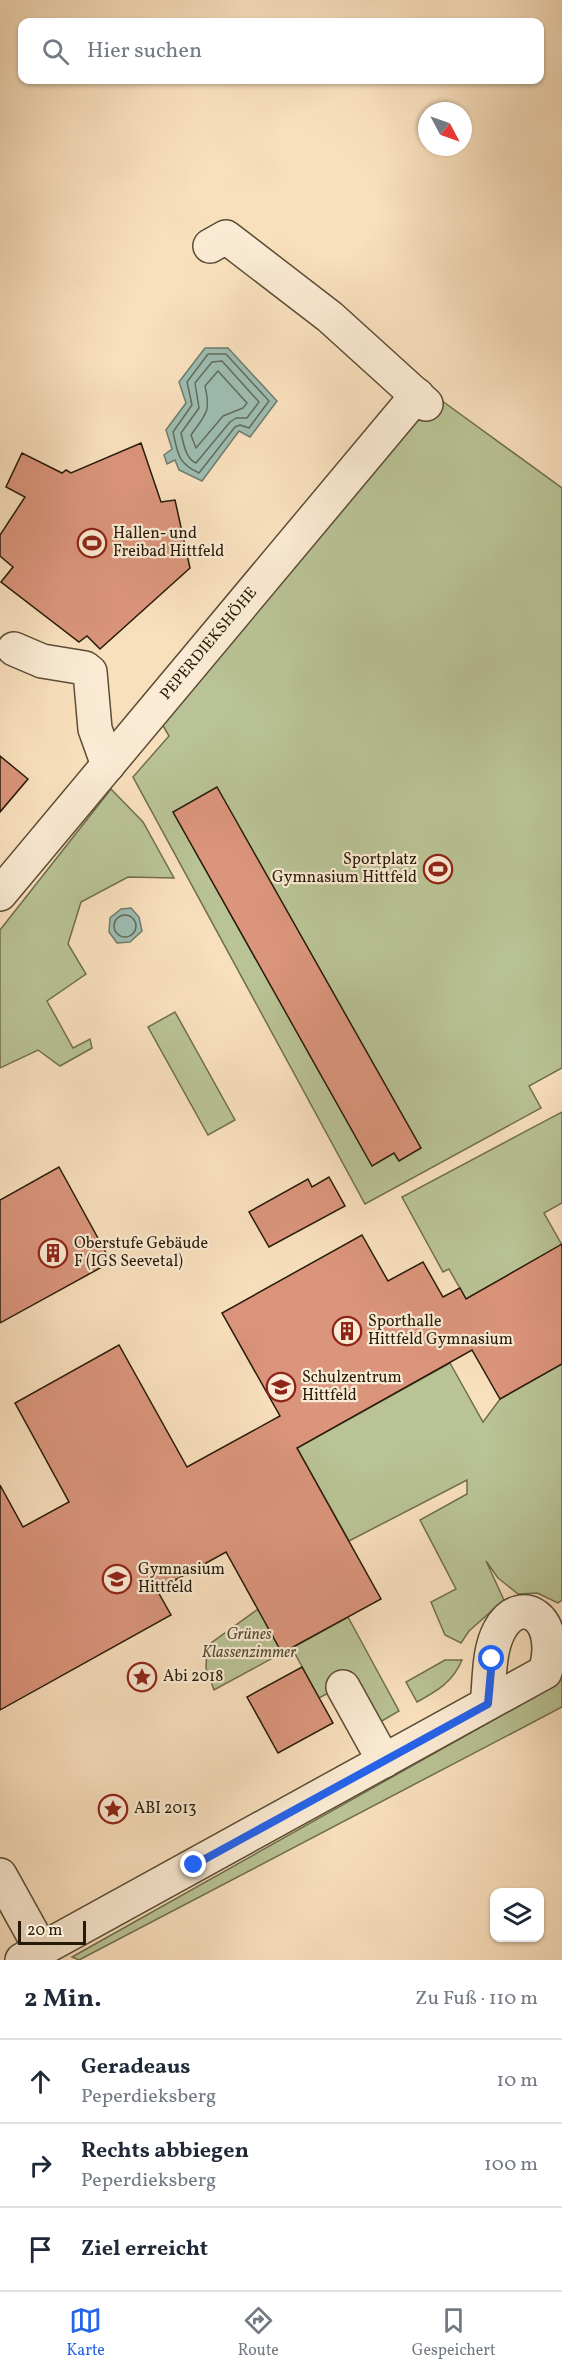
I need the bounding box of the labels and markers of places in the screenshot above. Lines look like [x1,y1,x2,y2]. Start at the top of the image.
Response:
place label: Hallen- und Freibad Hittfeld [113,523,224,563]
sports icon: Hallen- und Freibad Hittfeld [76,527,108,559]
place label: Sportplatz Gymnasium Hittfeld [272,849,417,889]
sports icon: Sportplatz Gymnasium Hittfeld [422,853,454,885]
place label: Oberstufe Gebäude F (IGS Seevetal) [74,1233,208,1273]
building icon: Oberstufe Gebäude F (IGS Seevetal) [37,1237,69,1269]
place label: Sporthalle Hittfeld Gymnasium [368,1311,513,1351]
building icon: Sporthalle Hittfeld Gymnasium [331,1315,363,1347]
place label: Schulzentrum Hittfeld [302,1367,402,1407]
school or university icon: Schulzentrum Hittfeld [265,1371,297,1403]
place label: Gymnasium Hittfeld [138,1559,225,1599]
school or university icon: Gymnasium Hittfeld [101,1563,133,1595]
place icon: Abi 2018 [126,1661,158,1693]
place label: Abi 2018 [163,1666,223,1688]
place icon: ABI 2013 [97,1793,129,1825]
place label: ABI 2013 [134,1798,197,1820]

